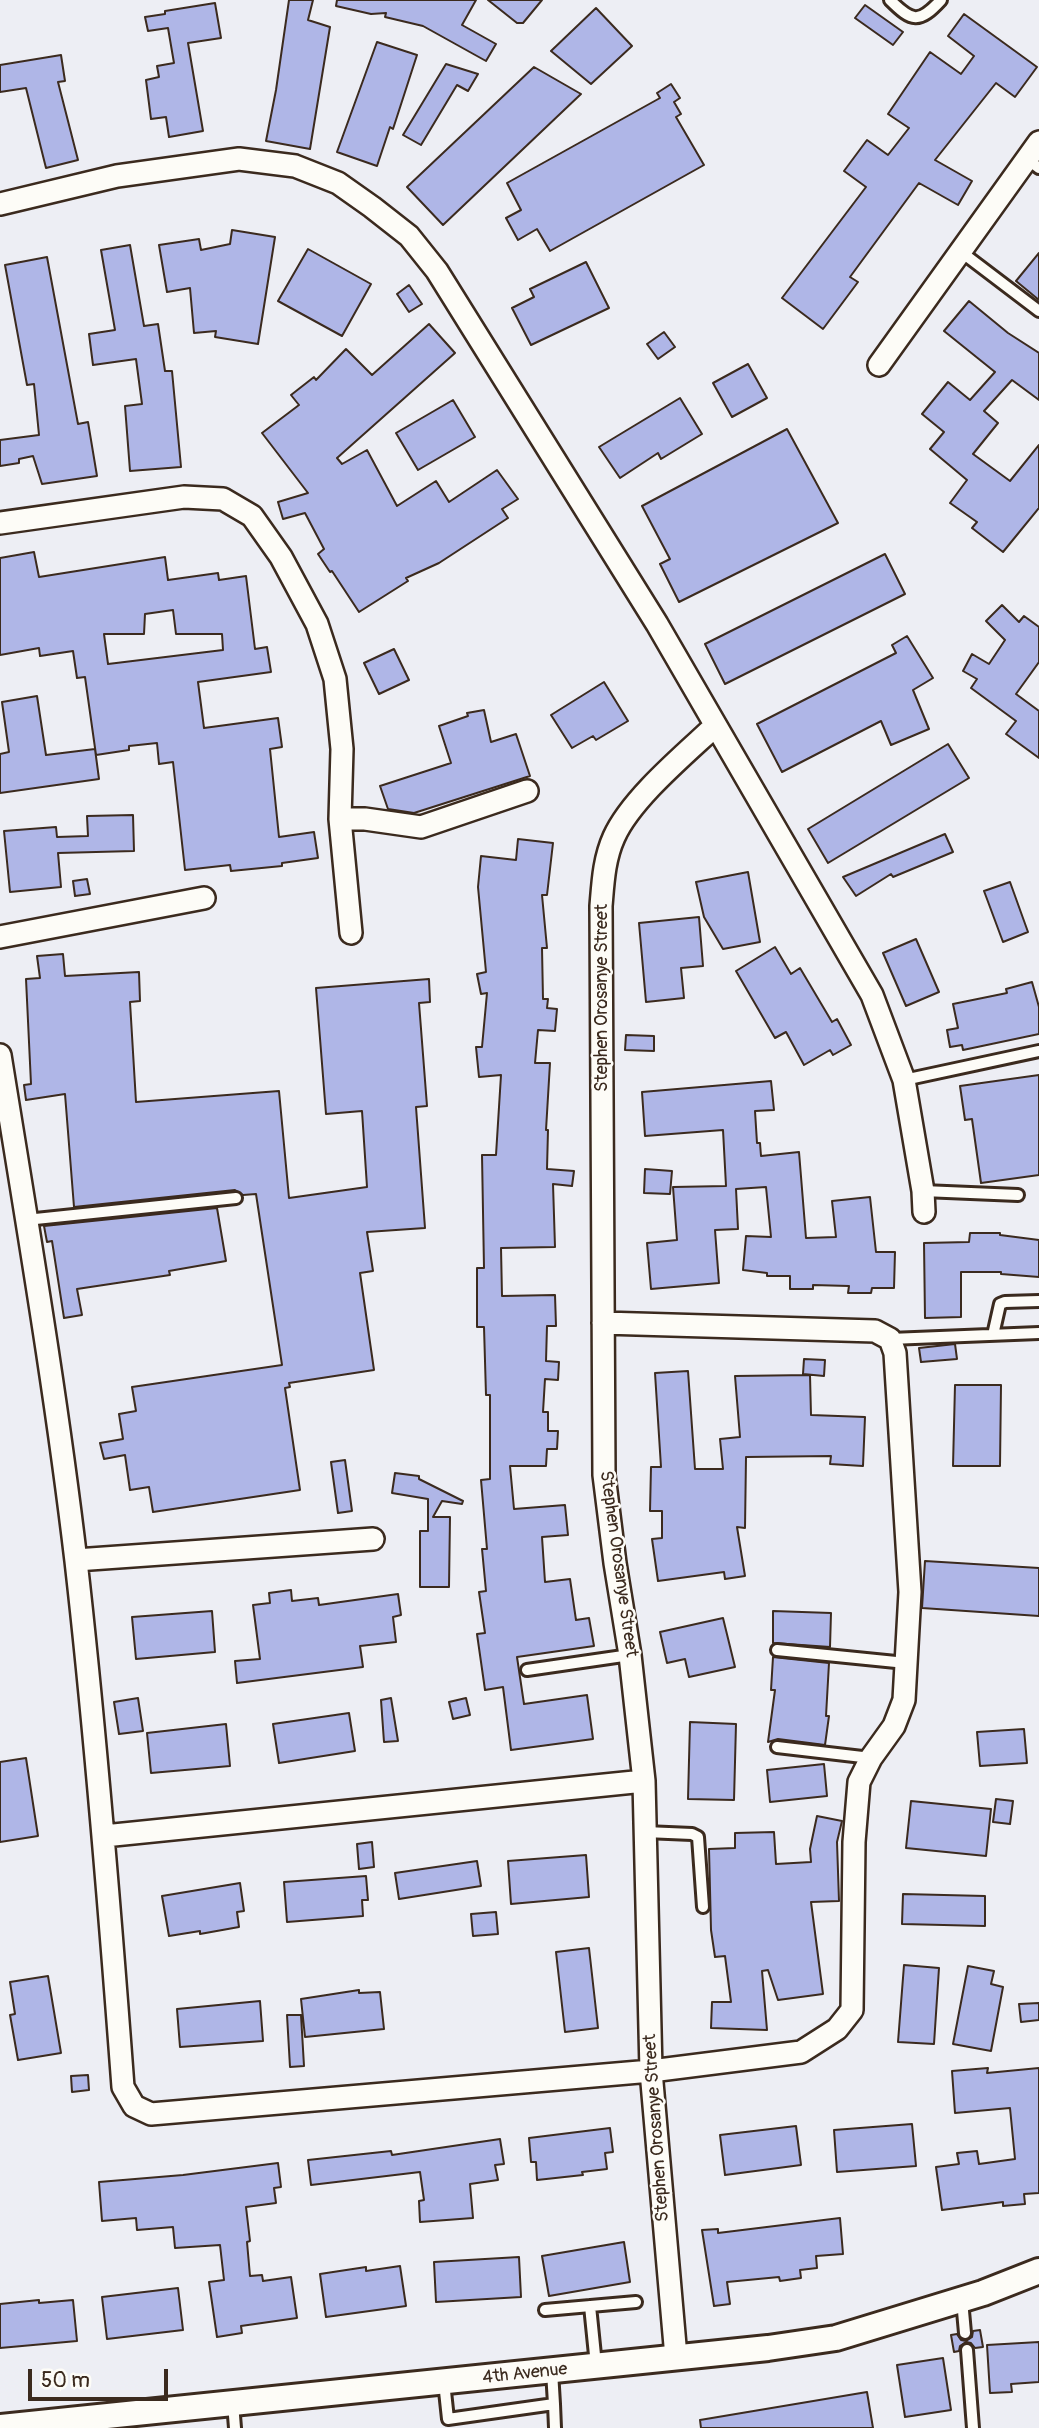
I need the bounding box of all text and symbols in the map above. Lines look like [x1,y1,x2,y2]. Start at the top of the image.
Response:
street label: Stephen Orosanye Street [591,904,613,1092]
street label: Stephen Orosanye Street [594,1469,642,1659]
street label: Stephen Orosanye Street [640,2033,674,2223]
scale bar [32,2354,172,2398]
street label: 4th Avenue [481,2359,569,2389]
text: 50 m [41,2367,90,2394]

